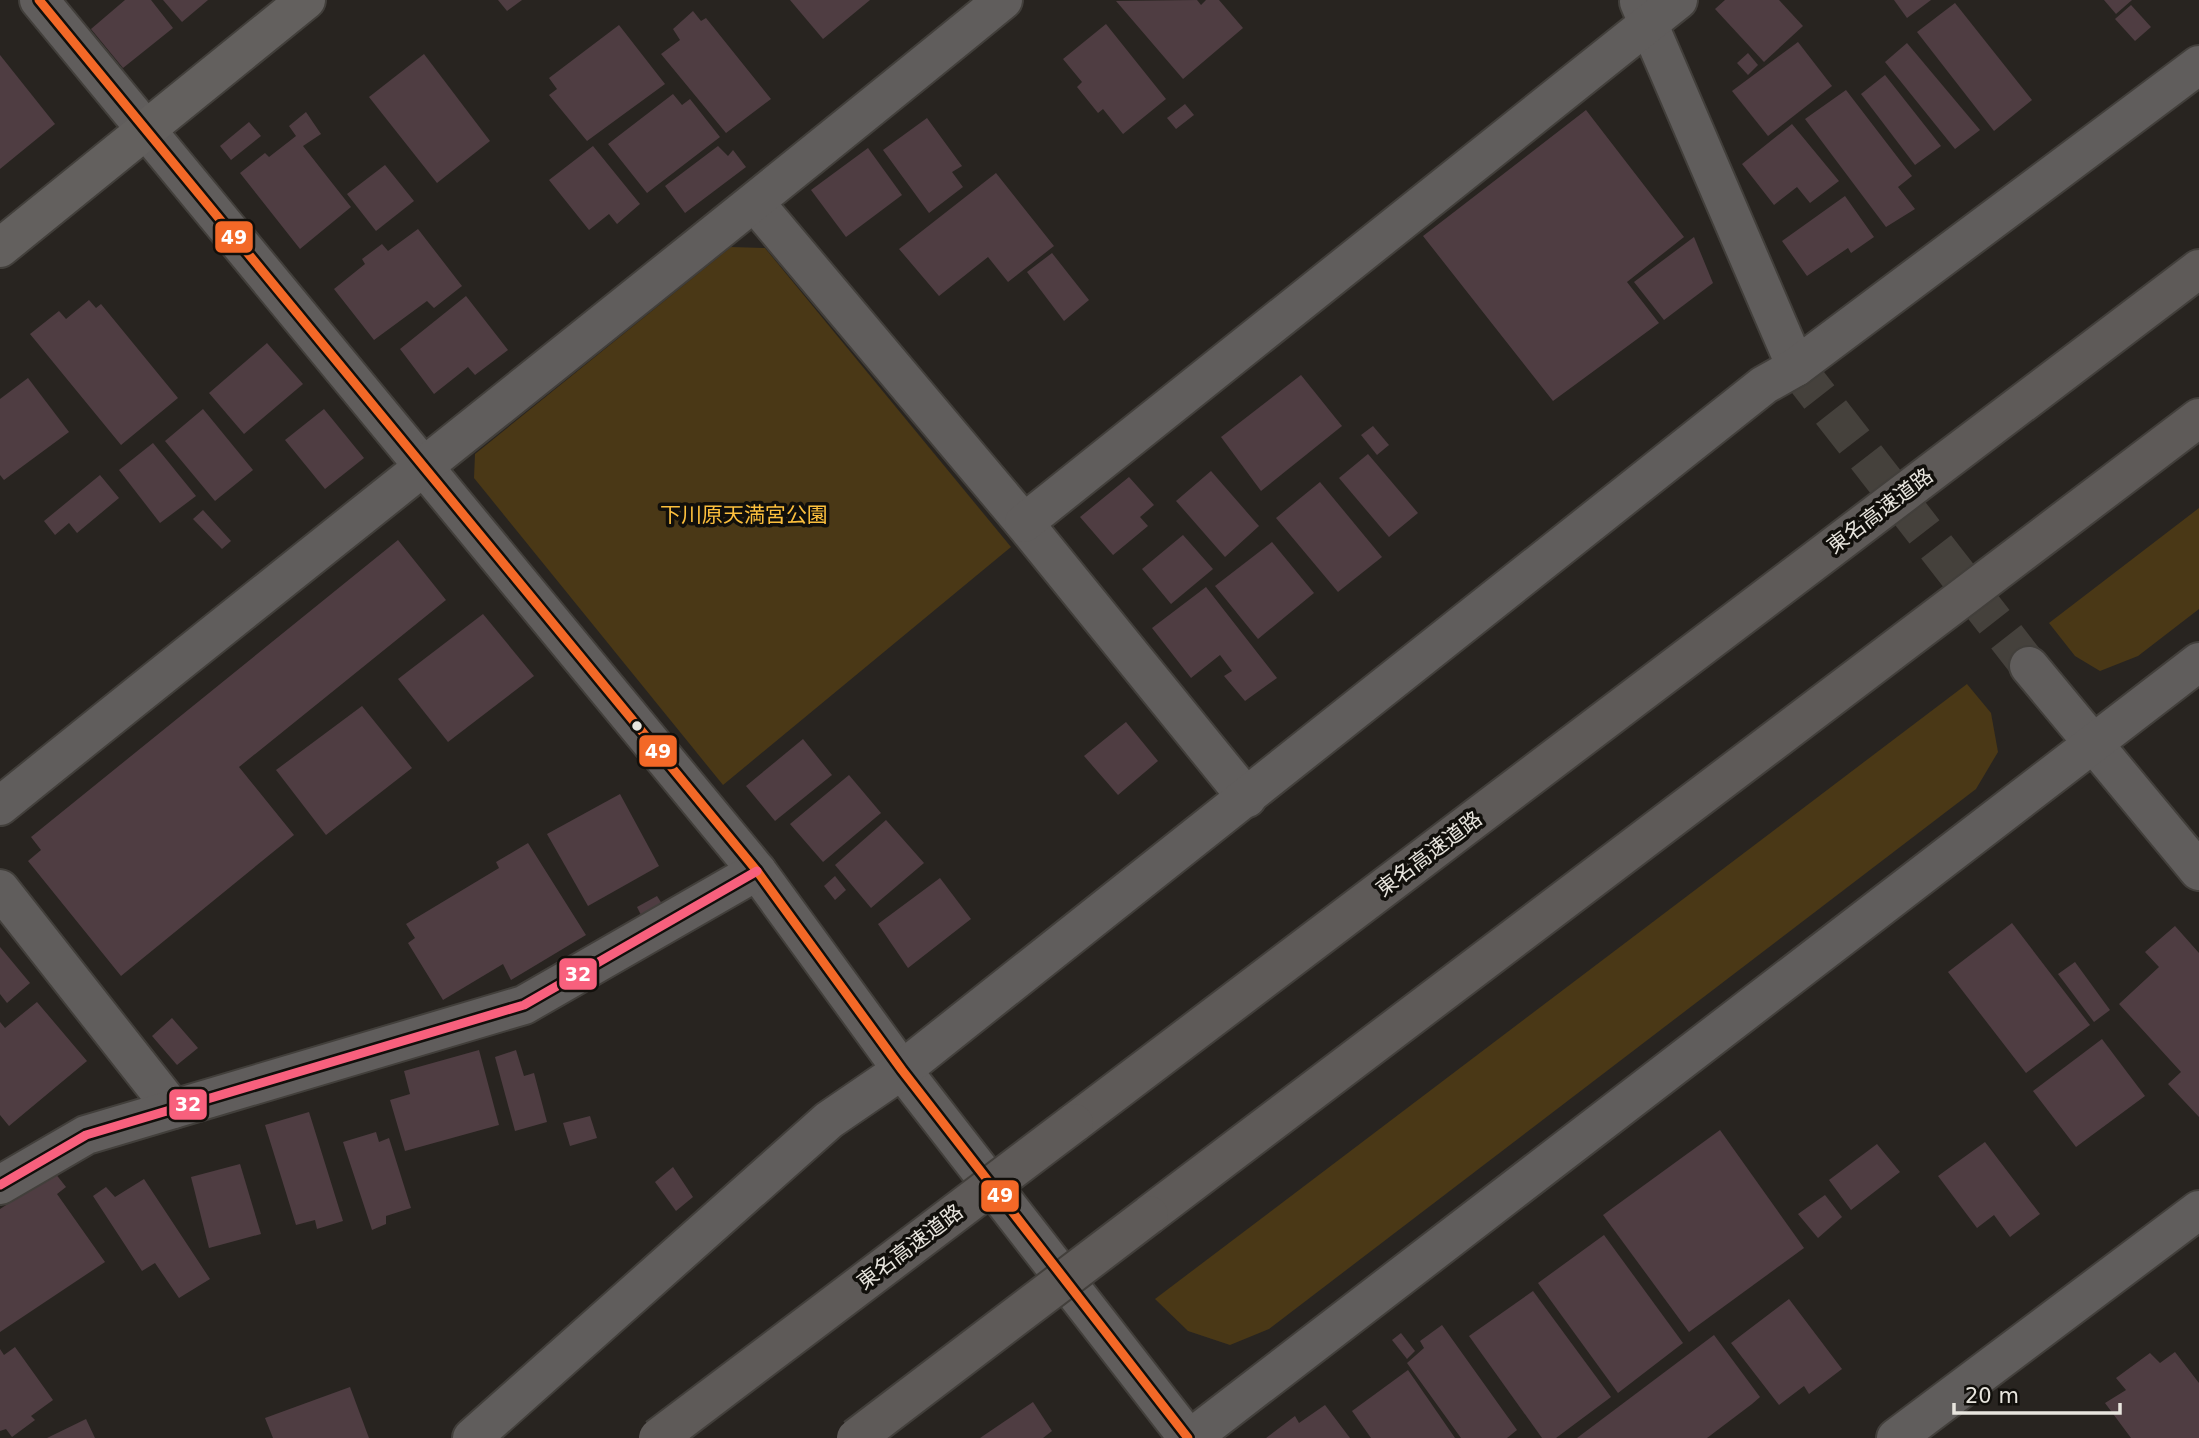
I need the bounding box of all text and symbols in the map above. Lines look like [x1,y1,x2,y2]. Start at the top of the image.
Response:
line badge: 49 [214,220,254,254]
text: 49 [221,226,247,248]
street label: 東名高速道路 [1822,464,1938,558]
park label: 下川原天満宮公園 [660,503,828,527]
unlabelled marker [630,719,644,733]
line badge: 49 [638,734,678,768]
text: 49 [645,740,671,762]
street label: 東名高速道路 [1371,807,1487,901]
line badge: 32 [558,957,598,991]
text: 32 [565,963,591,985]
line badge: 32 [168,1088,208,1121]
text: 32 [175,1093,201,1115]
line badge: 49 [980,1179,1020,1213]
text: 49 [987,1184,1013,1206]
street label: 東名高速道路 [852,1200,968,1294]
scale bar [1954,1372,2120,1416]
text: 20 m [1965,1384,2019,1408]

